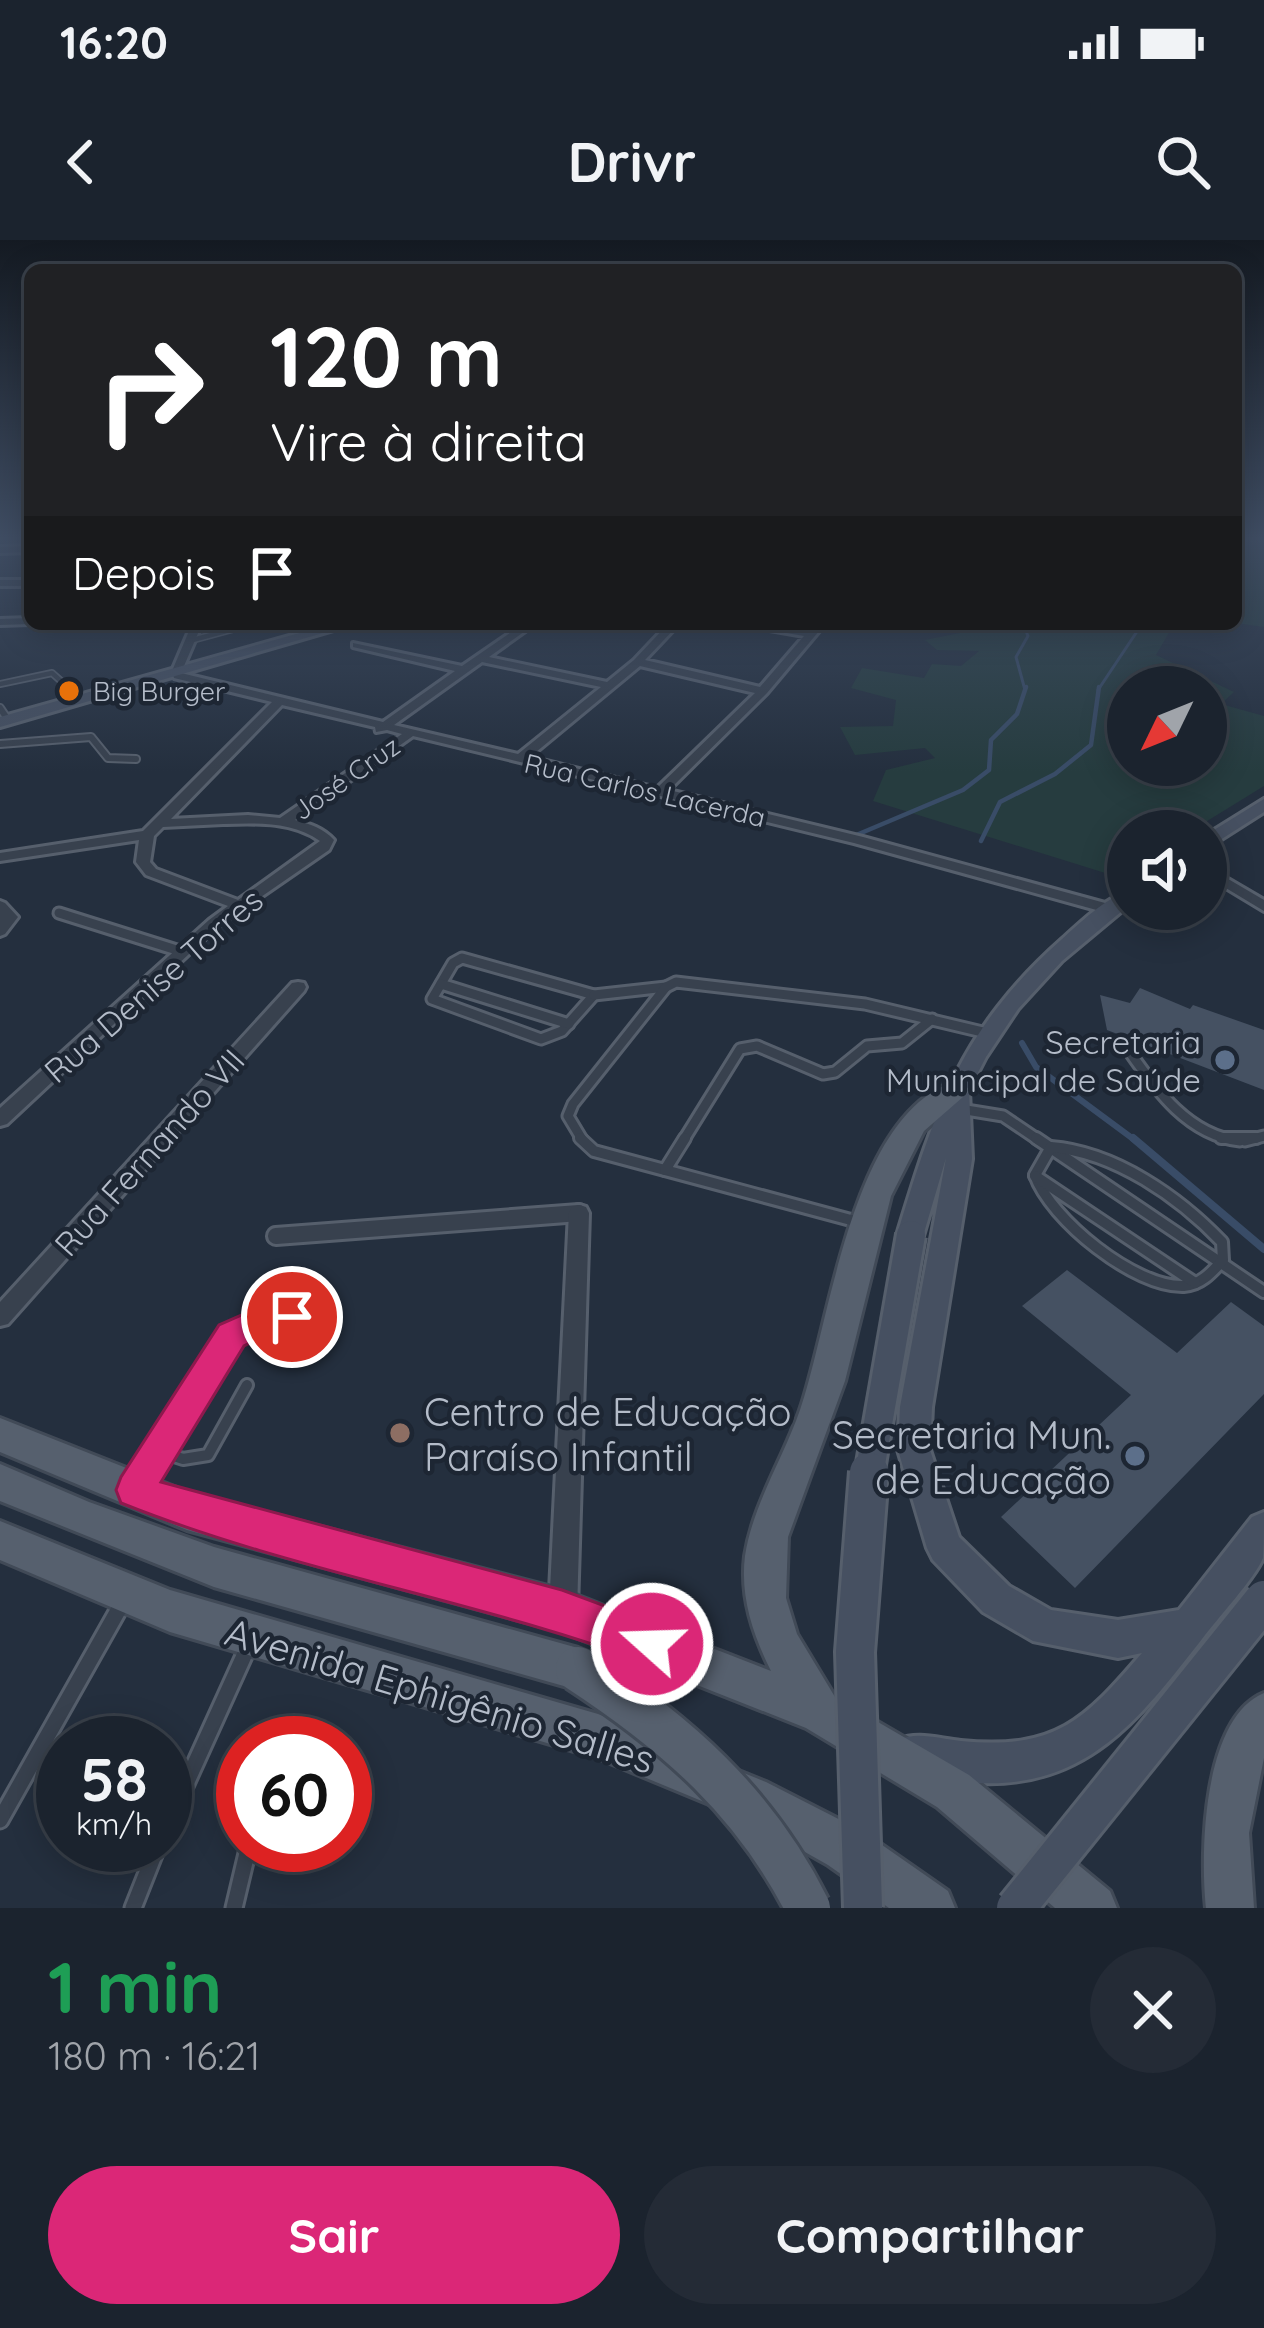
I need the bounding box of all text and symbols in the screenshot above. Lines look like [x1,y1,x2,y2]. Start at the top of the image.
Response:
text: 16:20 [60,14,168,70]
text: Drivr [568,128,696,196]
icon: back [48,129,114,195]
icon: search [1150,129,1216,195]
text: 120 m [270,303,503,408]
icon: right [72,312,228,468]
text: Vire à direita [270,407,587,475]
icon: arrive [239,540,305,606]
text: Depois [72,545,215,601]
north arrow [1107,666,1227,786]
map controls [1107,666,1227,930]
place label: Big Burger [93,674,225,708]
marker: Big Burger [56,678,82,704]
street label: José Cruz [286,729,406,827]
street label: Rua Carlos Lacerda [521,746,769,834]
button: sound [1107,810,1227,930]
street label: Rua Denise Torres [35,879,271,1091]
place label: Secretaria Munincipal de Saúde [886,1021,1201,1100]
street label: Rua Fernando VII [45,1040,253,1264]
marker: Secretaria Munincipal de Saúde [1212,1047,1238,1073]
pin [241,1266,343,1368]
icon: arrive [259,1284,325,1350]
place label: Centro de Educação Paraíso Infantil [424,1387,792,1481]
place label: Secretaria Mun. de Educação [832,1410,1111,1504]
marker: Centro de Educação Paraíso Infantil [387,1420,413,1446]
marker: Secretaria Mun. de Educação [1122,1443,1148,1469]
position arrow [589,1581,715,1707]
street label: Avenida Ephigênio Salles [220,1606,660,1784]
speed limit sign: 60 [216,1716,372,1872]
text: 58 [80,1741,148,1816]
text: km/h [76,1805,152,1843]
text: 1 min [48,1941,222,2031]
button: close [1090,1947,1216,2073]
text: 180 m · 16:21 [48,2031,261,2080]
button: Sair [48,2166,620,2304]
button: Compartilhar [644,2166,1216,2304]

